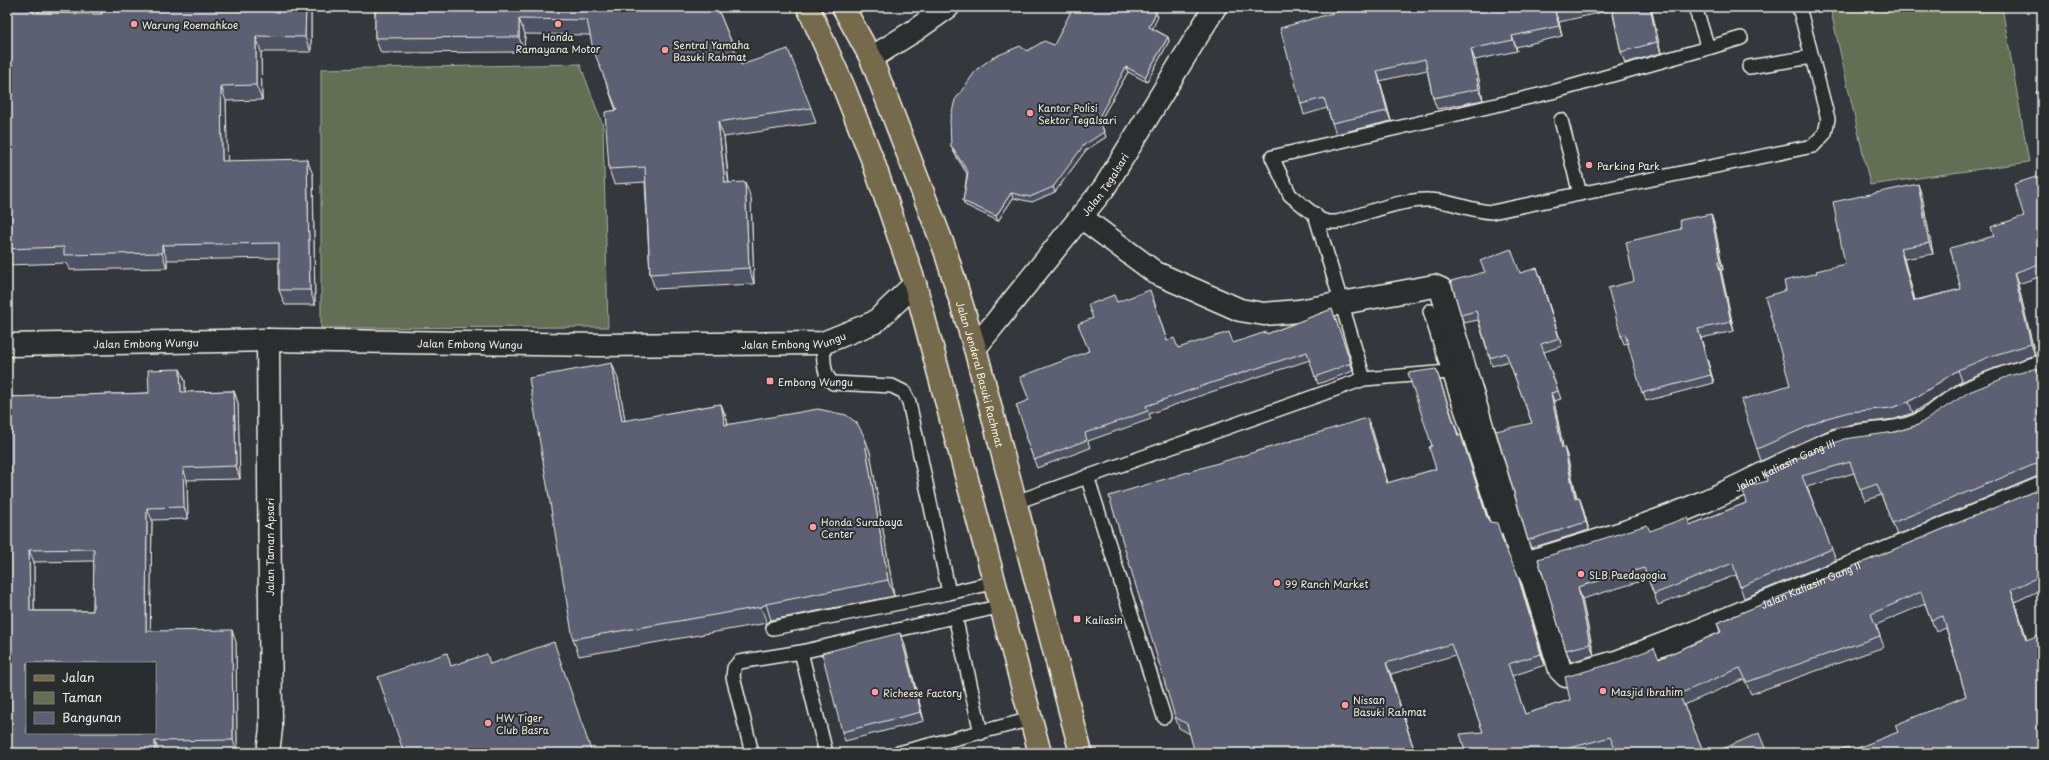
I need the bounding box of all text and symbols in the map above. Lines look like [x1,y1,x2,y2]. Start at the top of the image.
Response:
place label: Warung Roemahkoe [142,17,238,32]
marker: Warung Roemahkoe [129,19,139,29]
marker: Honda Ramayana Motor [553,19,563,29]
place label: Honda Ramayana Motor [516,29,601,57]
place label: Sentral Yamaha Basuki Rahmat [673,37,750,64]
marker: Sentral Yamaha Basuki Rahmat [660,45,670,55]
place label: Kantor Polisi Sektor Tegalsari [1038,100,1117,127]
marker: Kantor Polisi Sektor Tegalsari [1025,108,1035,118]
street label: Jalan Tegalsari [1077,150,1131,219]
place label: Parking Park [1597,158,1660,173]
marker: Parking Park [1584,160,1594,170]
street label: Jalan Jenderal Basuki Rachmat [953,299,1008,449]
street label: Jalan Embong Wungu [741,327,848,351]
street label: Jalan Embong Wungu [93,334,199,351]
street label: Jalan Embong Wungu [417,335,523,351]
place label: Embong Wungu [778,374,853,389]
marker: Embong Wungu [765,376,775,386]
street label: Jalan Kaliasin Gang III [1731,434,1837,495]
street label: Jalan Taman Apsari [262,498,277,596]
place label: Honda Surabaya Center [821,514,904,541]
marker: Honda Surabaya Center [808,522,818,532]
street label: Jalan Kaliasin Gang II [1758,557,1863,612]
place label: SLB Paedagogia [1589,567,1667,582]
marker: SLB Paedagogia [1576,569,1586,579]
place label: 99 Ranch Market [1285,576,1369,591]
marker: 99 Ranch Market [1272,578,1282,588]
place label: Kaliasin [1085,612,1123,627]
marker: Kaliasin [1072,614,1082,624]
legend [26,662,156,734]
text: Jalan [62,668,95,686]
place label: Masjid Ibrahim [1611,684,1683,699]
place label: Richeese Factory [883,685,962,701]
marker: Masjid Ibrahim [1598,686,1608,696]
marker: Richeese Factory [870,687,880,697]
text: Taman [62,688,102,706]
place label: Nissan Basuki Rahmat [1353,692,1427,719]
marker: Nissan Basuki Rahmat [1340,700,1350,710]
text: Bangunan [62,708,121,726]
place label: HW Tiger Club Basra [496,710,550,737]
marker: HW Tiger Club Basra [483,718,493,728]

